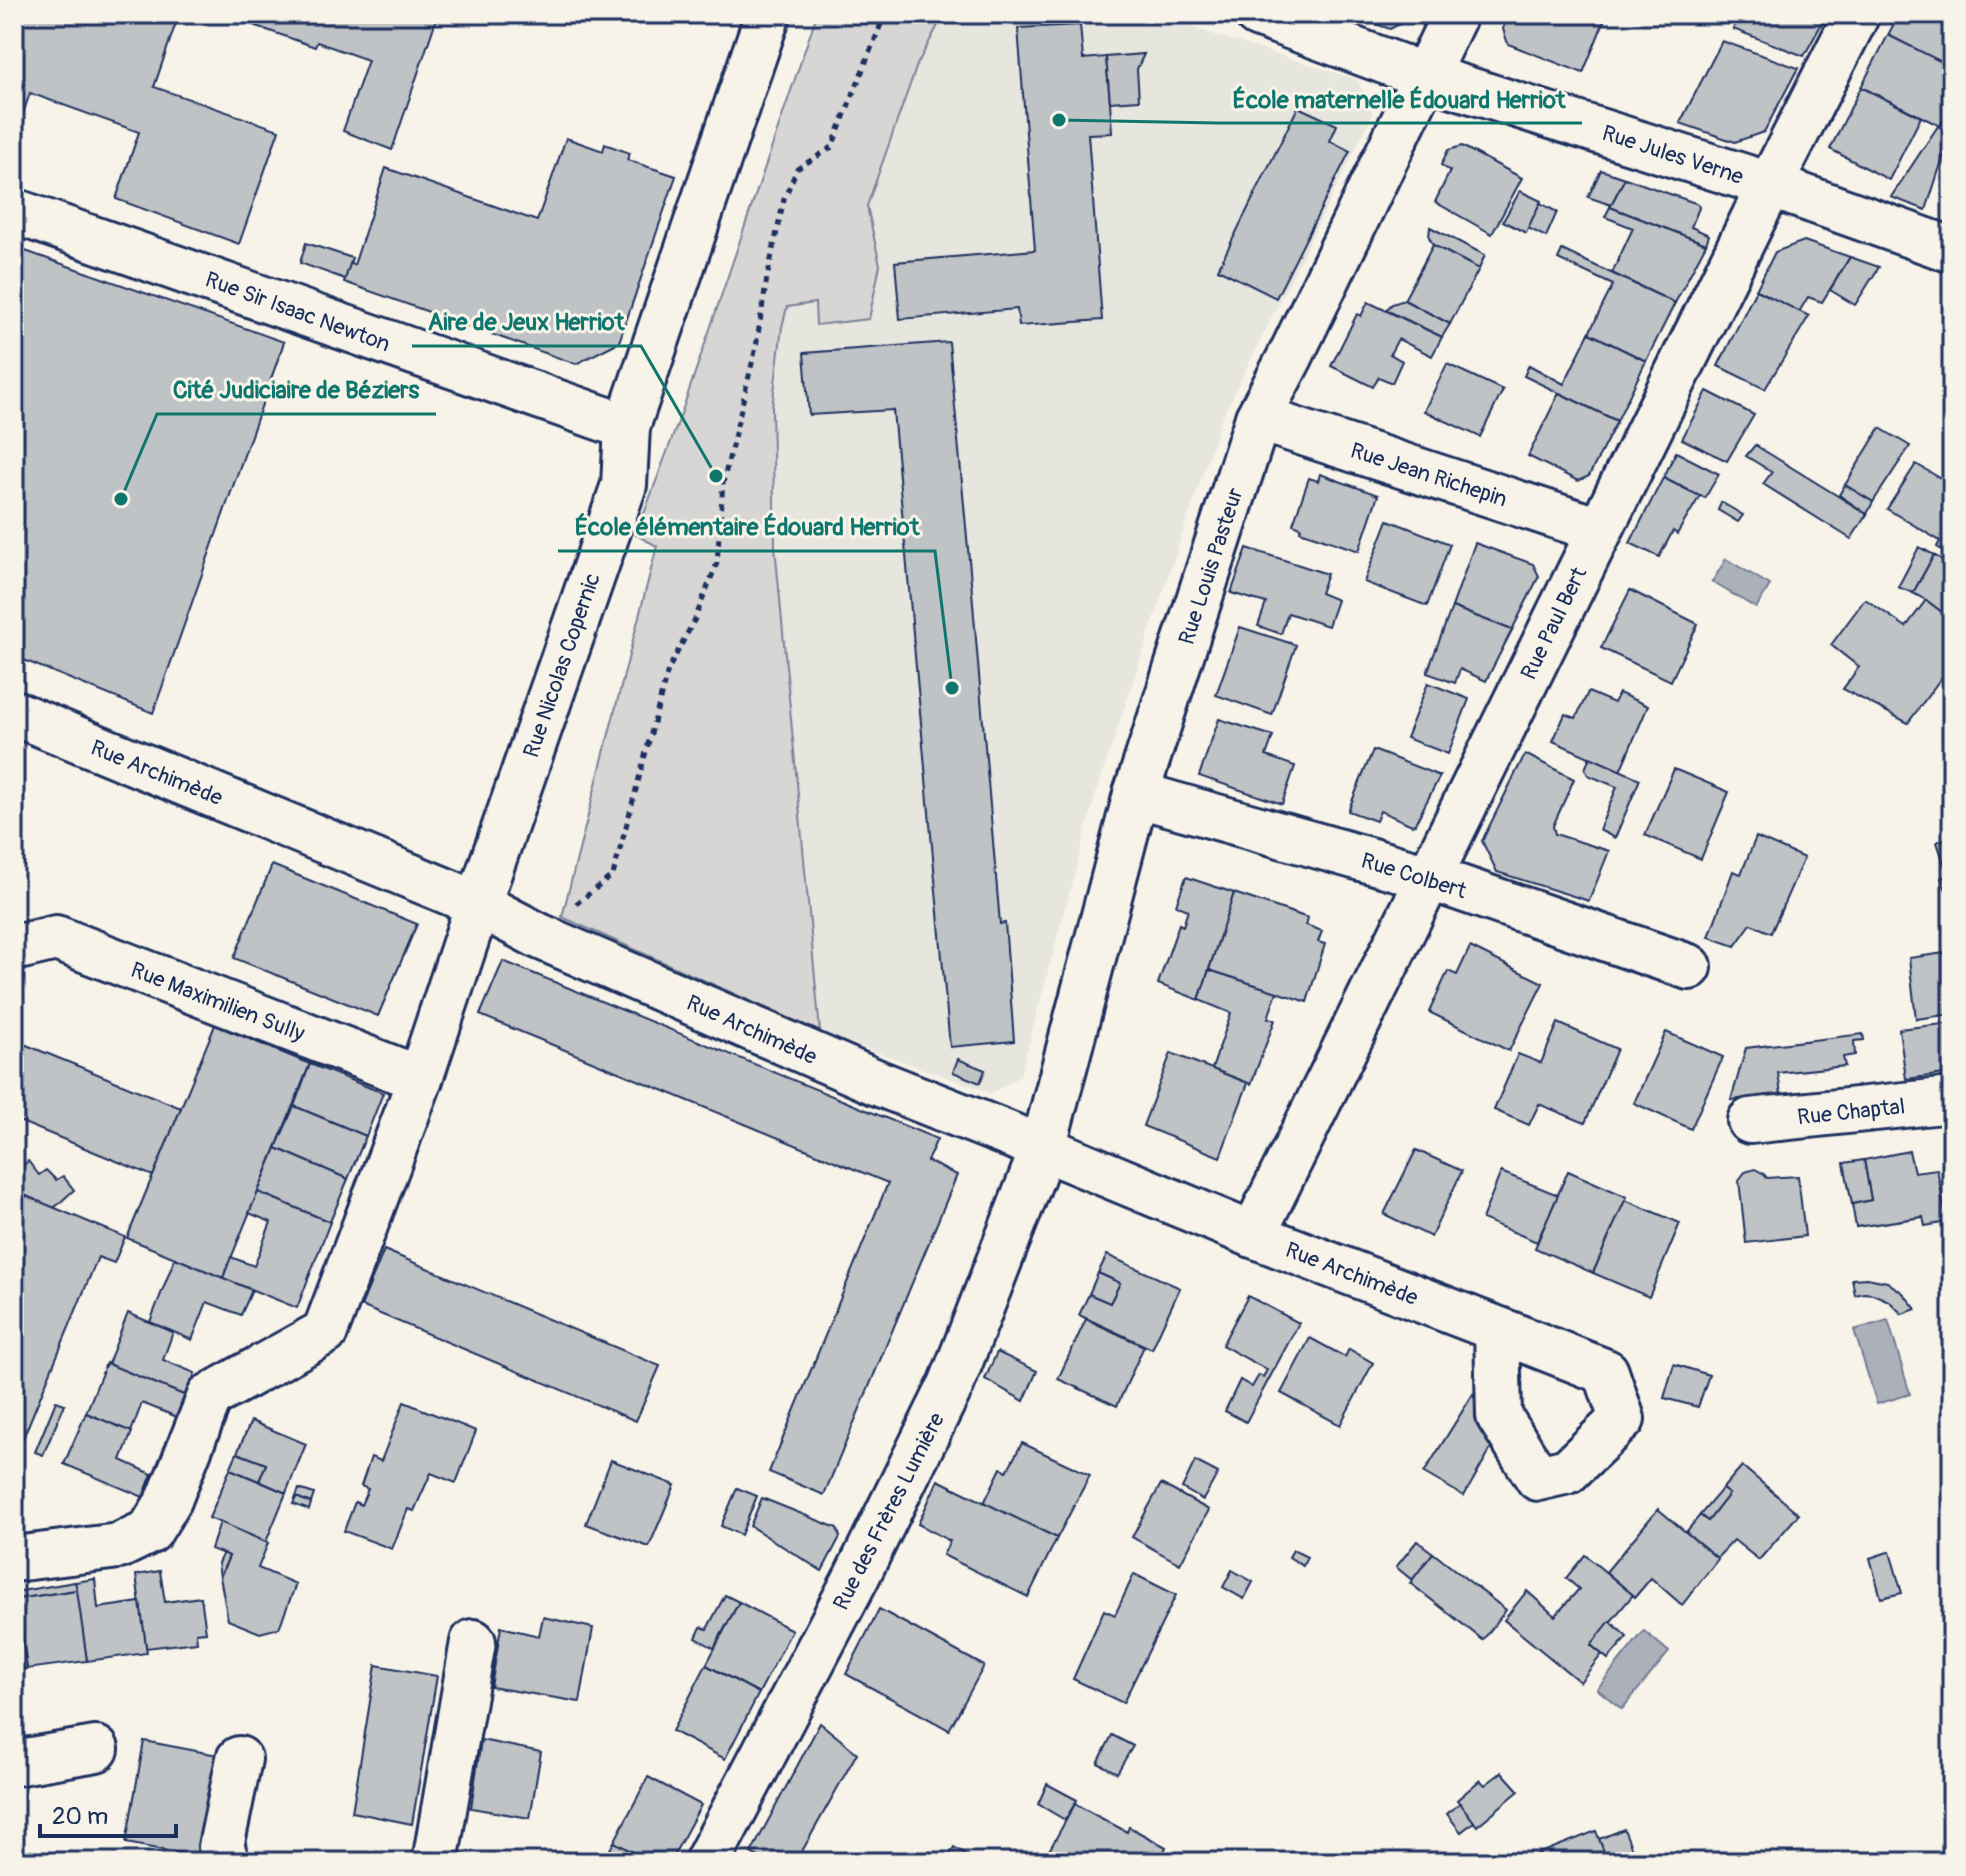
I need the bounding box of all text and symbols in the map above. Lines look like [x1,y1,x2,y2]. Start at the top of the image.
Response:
callout: École maternelle Édouard Herriot [1217,75,1582,123]
text: École maternelle Édouard Herriot [1233,86,1567,115]
street label: Rue Jules Verne [1599,119,1747,191]
street label: Rue Sir Isaac Newton [201,265,394,358]
callout: Aire de Jeux Herriot [412,298,641,346]
text: Aire de Jeux Herriot [428,308,626,337]
callout: Cité Judiciaire de Béziers [157,366,436,414]
text: Cité Judiciaire de Béziers [173,376,420,405]
street label: Rue Jean Richepin [1347,436,1511,513]
street label: Rue Louis Pasteur [1172,484,1250,648]
callout: École élémentaire Édouard Herriot [558,503,935,551]
text: École élémentaire Édouard Herriot [575,513,921,542]
street label: Rue Paul Bert [1515,563,1593,684]
street label: Rue Nicolas Copernic [517,569,607,761]
street label: Rue Archimède [87,734,227,812]
street label: Rue Colbert [1358,847,1470,905]
street label: Rue Maximilien Sully [127,956,308,1048]
street label: Rue Archimède [682,989,821,1071]
street label: Rue Chaptal [1796,1092,1906,1132]
street label: Rue Archimède [1281,1236,1422,1312]
street label: Rue des Frères Lumière [827,1408,951,1615]
scale bar [40,1788,176,1838]
text: 20 m [52,1802,108,1831]

